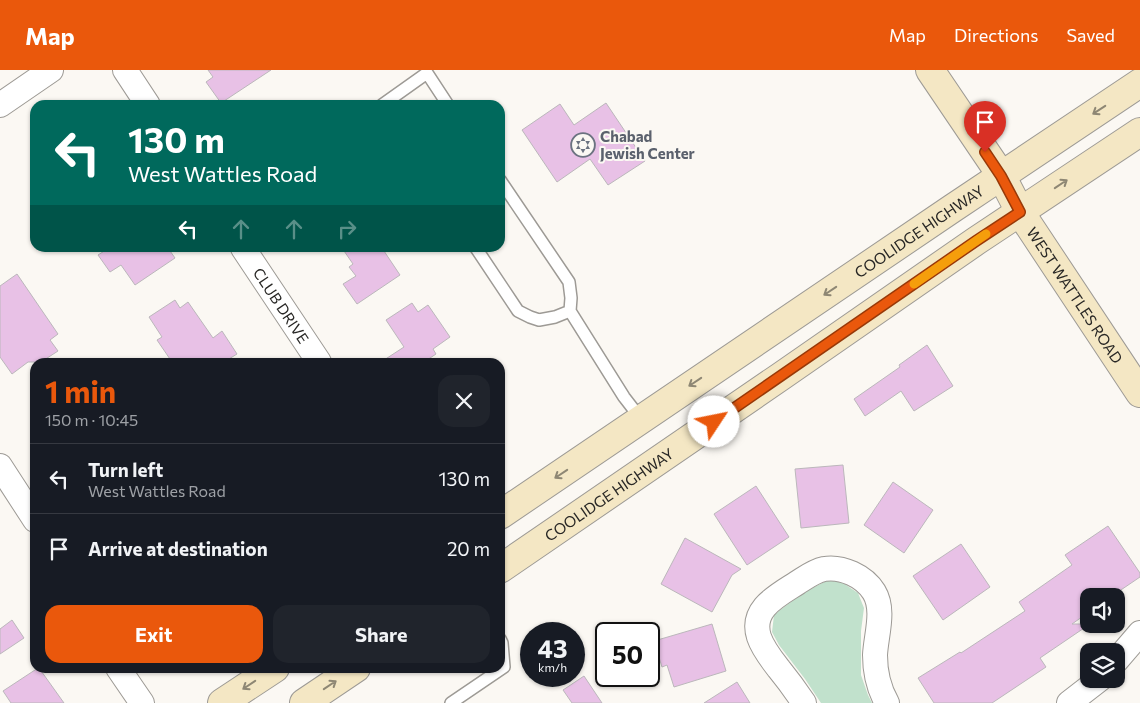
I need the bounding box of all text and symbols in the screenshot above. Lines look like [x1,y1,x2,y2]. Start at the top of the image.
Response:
text: Map [25,21,75,50]
text: Map [889,24,926,46]
text: Directions [954,24,1038,46]
text: Saved [1066,24,1115,46]
pin [964,101,1006,152]
one-way arrow [1093,105,1107,115]
icon: arrive [971,108,999,136]
text: 130 m [128,117,225,160]
icon: left [45,120,110,185]
place label: Chabad Jewish Center [600,127,695,162]
synagogue icon: Chabad Jewish Center [570,132,596,158]
text: West Wattles Road [128,160,317,187]
one-way arrow [1053,179,1067,189]
street label: COOLIDGE HIGHWAY [851,181,987,281]
icon: left [174,215,202,243]
icon: ahead [227,215,255,243]
icon: ahead [280,215,308,243]
icon: right [333,215,361,243]
street label: WEST WATTLES ROAD [1023,223,1127,367]
street label: CLUB DRIVE [250,264,313,347]
one-way arrow [823,286,837,296]
text: 1 min [45,372,116,409]
button: close [438,375,490,427]
one-way arrow [689,377,703,387]
position arrow [687,395,739,447]
text: 150 m · 10:45 [45,410,138,429]
street label: COOLIDGE HIGHWAY [541,444,677,545]
text: Turn left [88,458,163,481]
icon: left [45,465,73,493]
text: 130 m [438,467,490,490]
one-way arrow [554,468,568,479]
text: West Wattles Road [88,481,226,500]
icon: arrive [45,535,73,563]
text: Arrive at destination [88,537,268,560]
text: 20 m [447,537,490,560]
map controls [1080,588,1125,688]
button: sound [1080,588,1125,633]
button: Exit [45,605,263,663]
button: Share [273,605,490,663]
speed limit sign: 50 [595,622,660,687]
text: 43 [538,633,567,663]
button: layers [1080,643,1125,688]
text: km/h [538,660,567,674]
one-way arrow [242,680,256,690]
one-way arrow [322,680,336,690]

